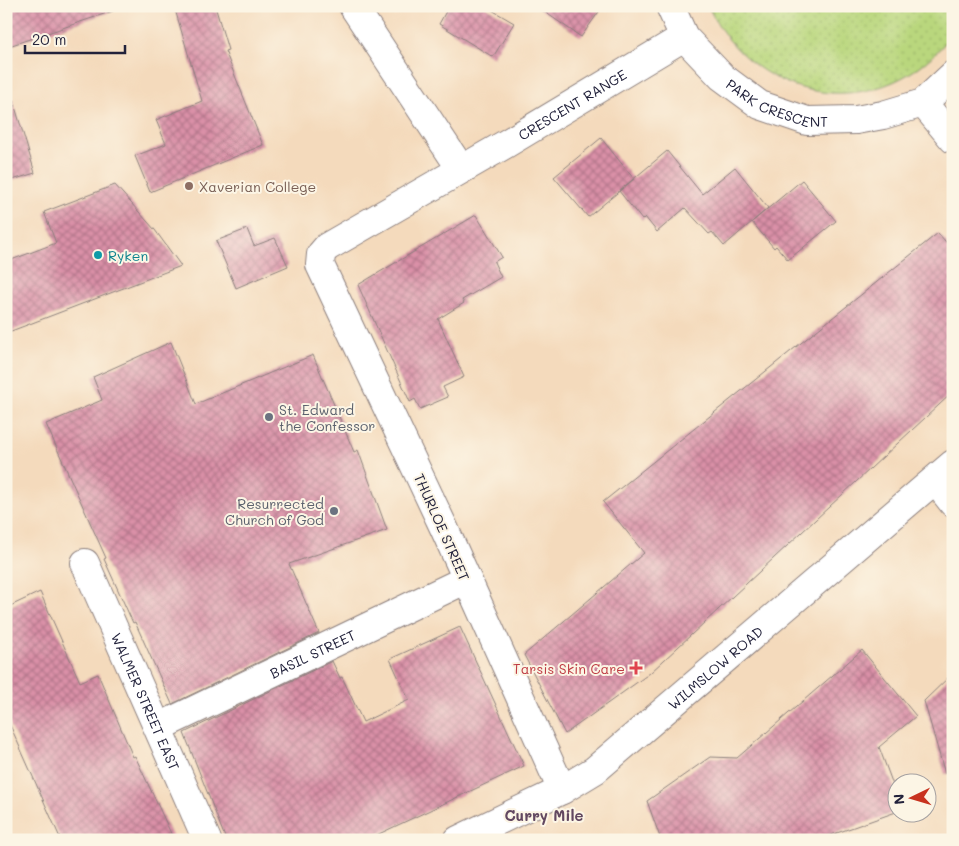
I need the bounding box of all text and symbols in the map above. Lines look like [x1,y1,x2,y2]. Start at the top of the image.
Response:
scale bar [25,22,125,54]
text: 20 m [32,29,66,49]
street label: CRESCENT RANGE [514,64,630,144]
street label: PARK CRESCENT [723,74,828,131]
place label: Xaverian College [199,177,316,196]
marker: Xaverian College [183,180,195,192]
place label: Ryken [108,246,148,265]
marker: Ryken [92,249,104,261]
place label: St. Edward the Confessor [279,400,375,435]
marker: St. Edward the Confessor [263,411,275,423]
street label: THURLOE STREET [410,470,474,584]
place label: Resurrected Church of God [225,494,324,529]
marker: Resurrected Church of God [328,505,340,517]
street label: WILMSLOW ROAD [664,621,767,713]
street label: BASIL STREET [266,625,358,682]
street label: WALMER STREET EAST [107,629,185,773]
place label: Tarsis Skin Care [513,659,625,678]
marker: Tarsis Skin Care [629,661,643,675]
north arrow [886,774,936,824]
text: N [889,793,908,805]
district label: Curry Mile [504,805,584,825]

